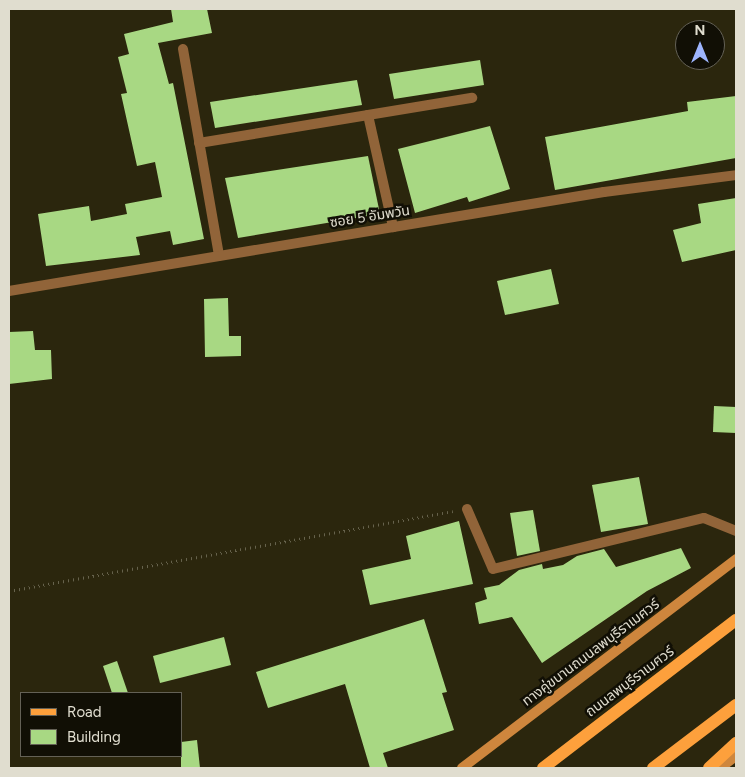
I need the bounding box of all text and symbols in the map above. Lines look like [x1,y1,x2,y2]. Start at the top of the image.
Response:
north arrow [675,20,725,70]
text: N [695,22,705,39]
street label: ซอย 5 อัมพวัน [329,202,411,232]
street label: ทางคู่ขนานถนนลพบุรีราเมศวร์ [519,596,663,710]
street label: ถนนลพบุรีราเมศวร์ [582,643,678,721]
legend [20,692,182,757]
text: Road [67,703,102,721]
text: Building [67,728,121,746]

